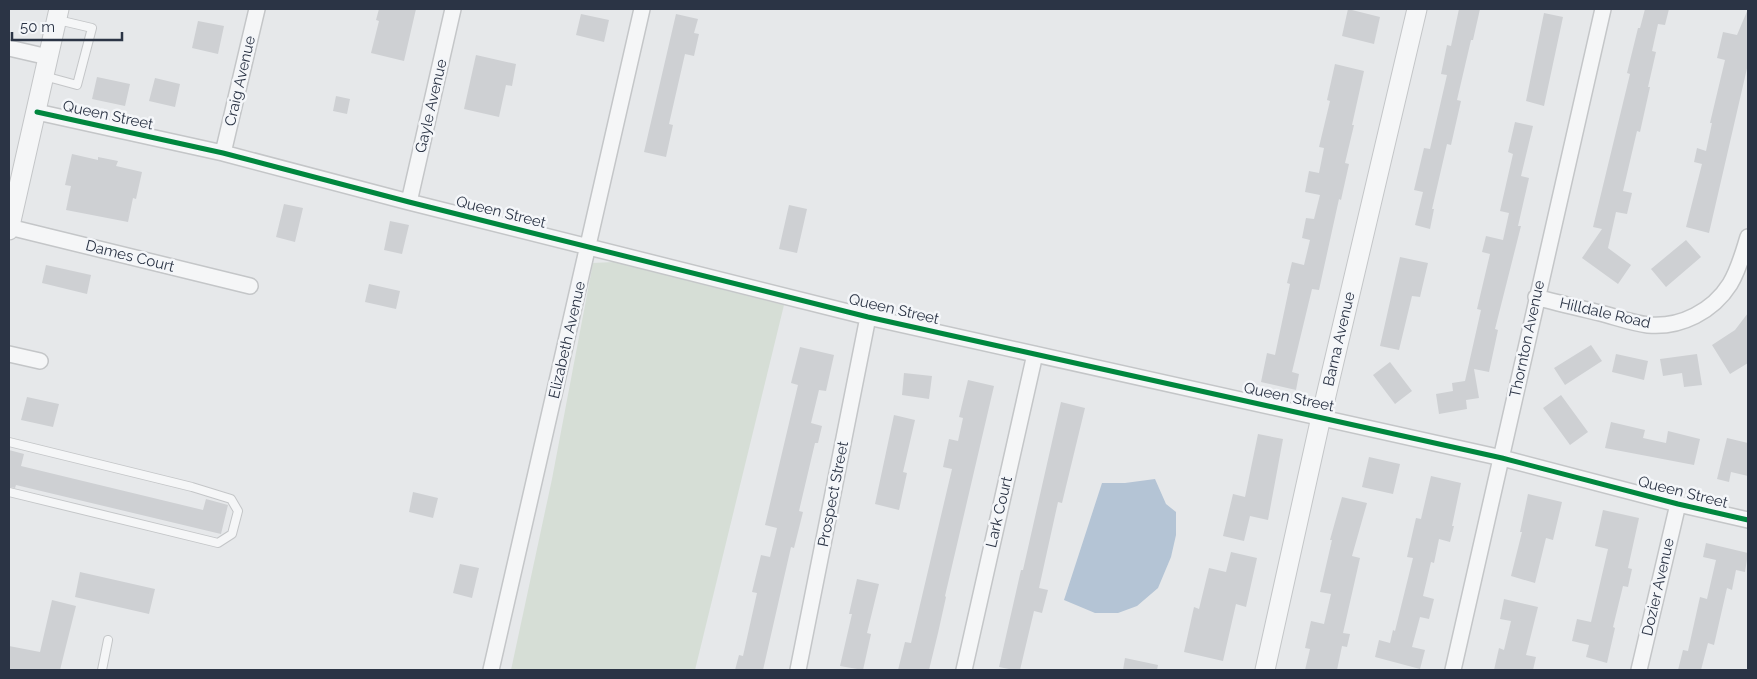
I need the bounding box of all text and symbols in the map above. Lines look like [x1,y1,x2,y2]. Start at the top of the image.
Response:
scale bar [12,10,122,42]
text: 50 m [20,18,55,36]
street label: Craig Avenue [221,34,259,128]
street label: Gayle Avenue [411,57,451,155]
street label: Queen Street [61,97,155,133]
street label: Queen Street [454,192,548,232]
street label: Dames Court [84,236,176,276]
street label: Elizabeth Avenue [545,279,589,400]
street label: Thornton Avenue [1506,279,1548,399]
street label: Queen Street [847,290,941,328]
street label: Barna Avenue [1319,290,1359,388]
street label: Hilldale Road [1558,294,1652,332]
street label: Queen Street [1242,379,1336,415]
street label: Prospect Street [814,440,852,548]
street label: Queen Street [1636,472,1730,512]
street label: Lark Court [982,475,1016,549]
street label: Dozier Avenue [1638,536,1678,638]

